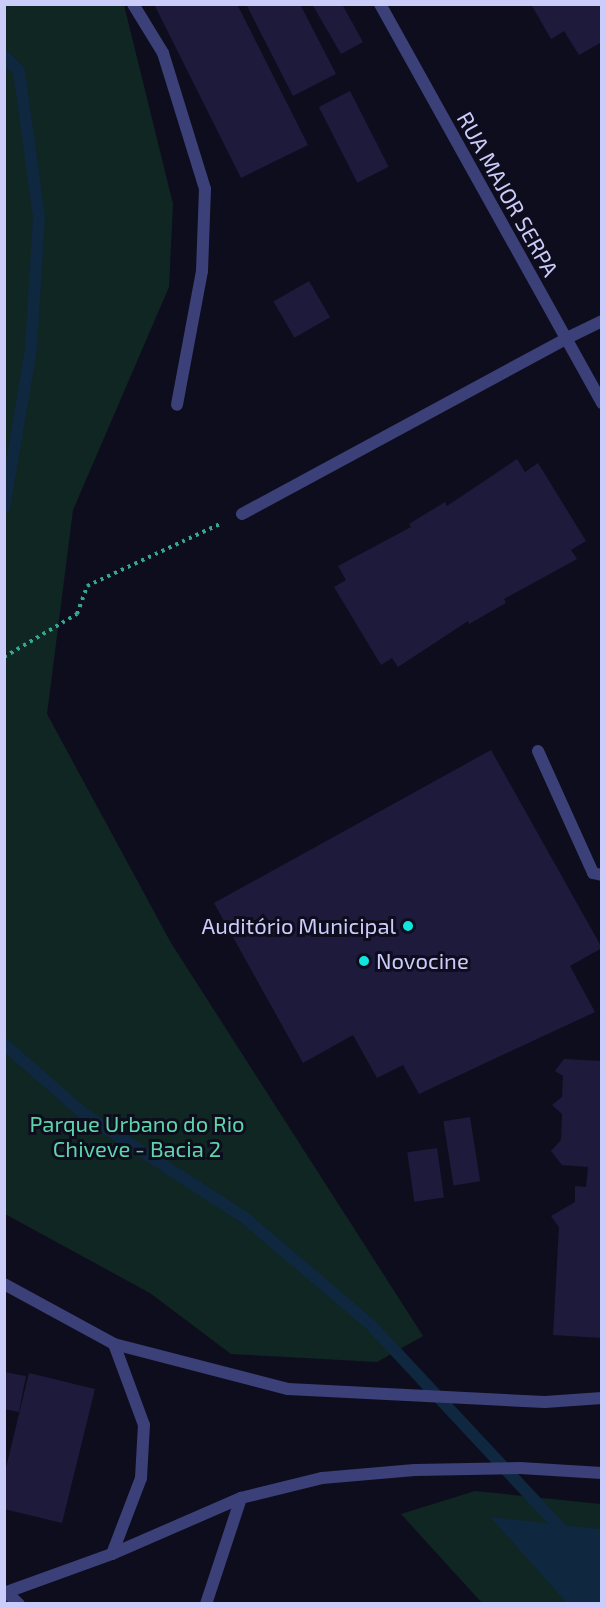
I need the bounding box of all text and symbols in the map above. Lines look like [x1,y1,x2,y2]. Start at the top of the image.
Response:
street label: RUA MAJOR SERPA [452,107,564,281]
place label: Auditório Municipal [201,913,396,939]
marker: Auditório Municipal [401,919,415,933]
place label: Novocine [376,948,469,974]
marker: Novocine [357,954,371,968]
park label: Parque Urbano do Rio Chiveve - Bacia 2 [29,1110,245,1162]

